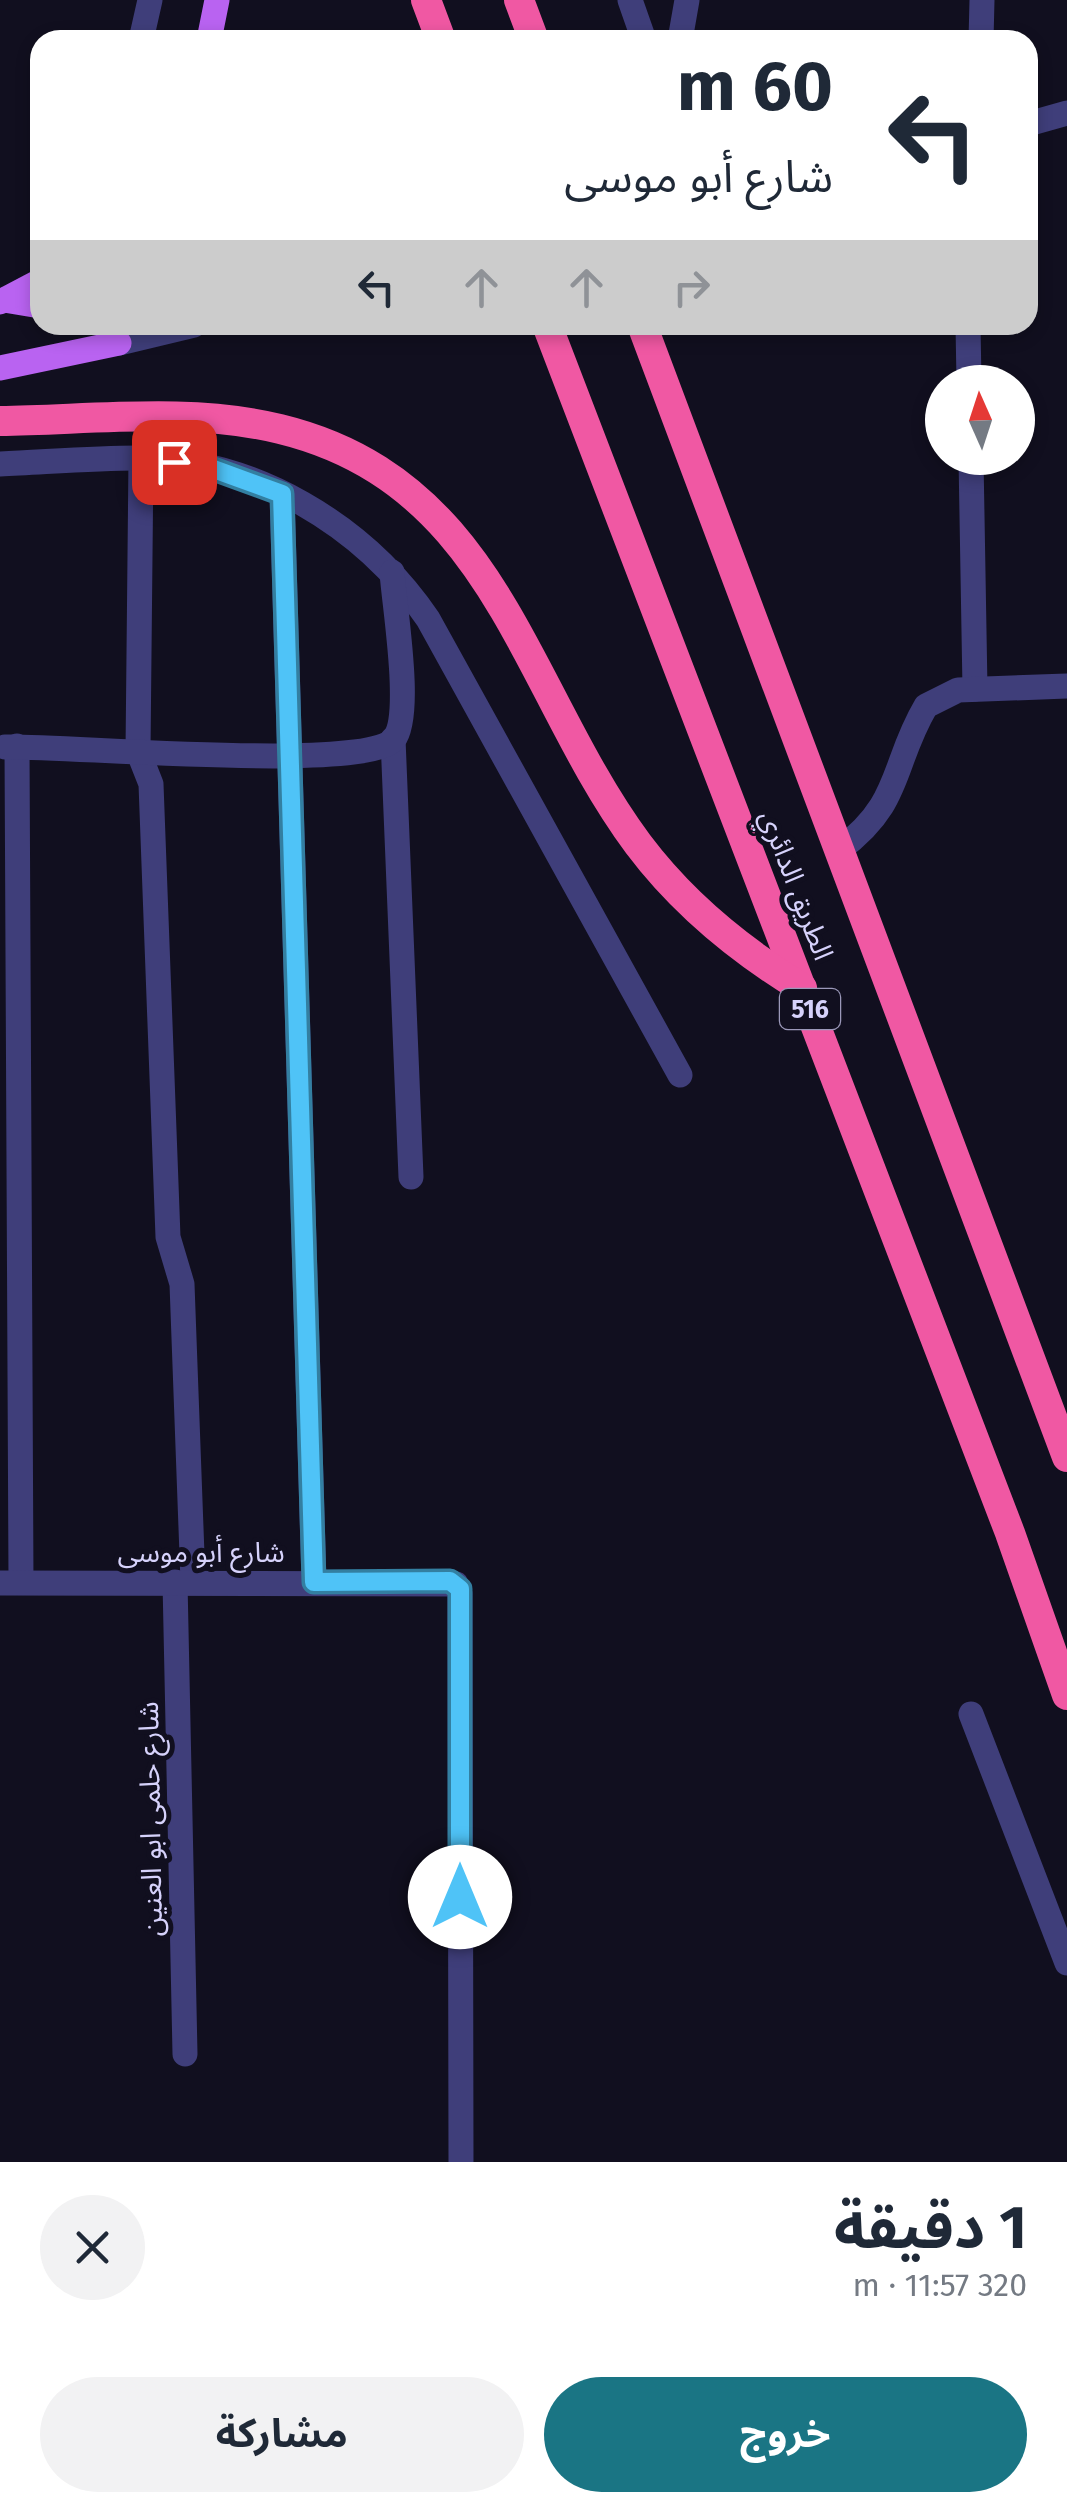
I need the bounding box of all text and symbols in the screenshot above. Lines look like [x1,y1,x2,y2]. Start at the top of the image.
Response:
text: 60 m [677,45,833,129]
icon: left [868,70,998,200]
text: شارع أبو موسى [564,150,833,204]
icon: left [349,260,404,315]
icon: ahead [454,260,509,315]
icon: ahead [559,260,614,315]
icon: right [664,260,719,315]
north arrow [925,365,1035,475]
map controls [925,365,1035,475]
pin [132,420,217,505]
icon: arrive [147,435,202,490]
street label: الطريق الدائري [749,806,840,966]
road number: 516 [780,989,840,1029]
street label: شارع أبو موسى [117,1534,285,1573]
street label: شارع حلمى ابو العنين [132,1701,173,1937]
position arrow [408,1845,512,1949]
text: 1 دقيقة [834,2192,1027,2264]
button: close [40,2195,145,2300]
text: 320 m · 11:57 [853,2266,1027,2304]
button: مشاركة [40,2377,524,2492]
button: خروج [544,2377,1027,2492]

